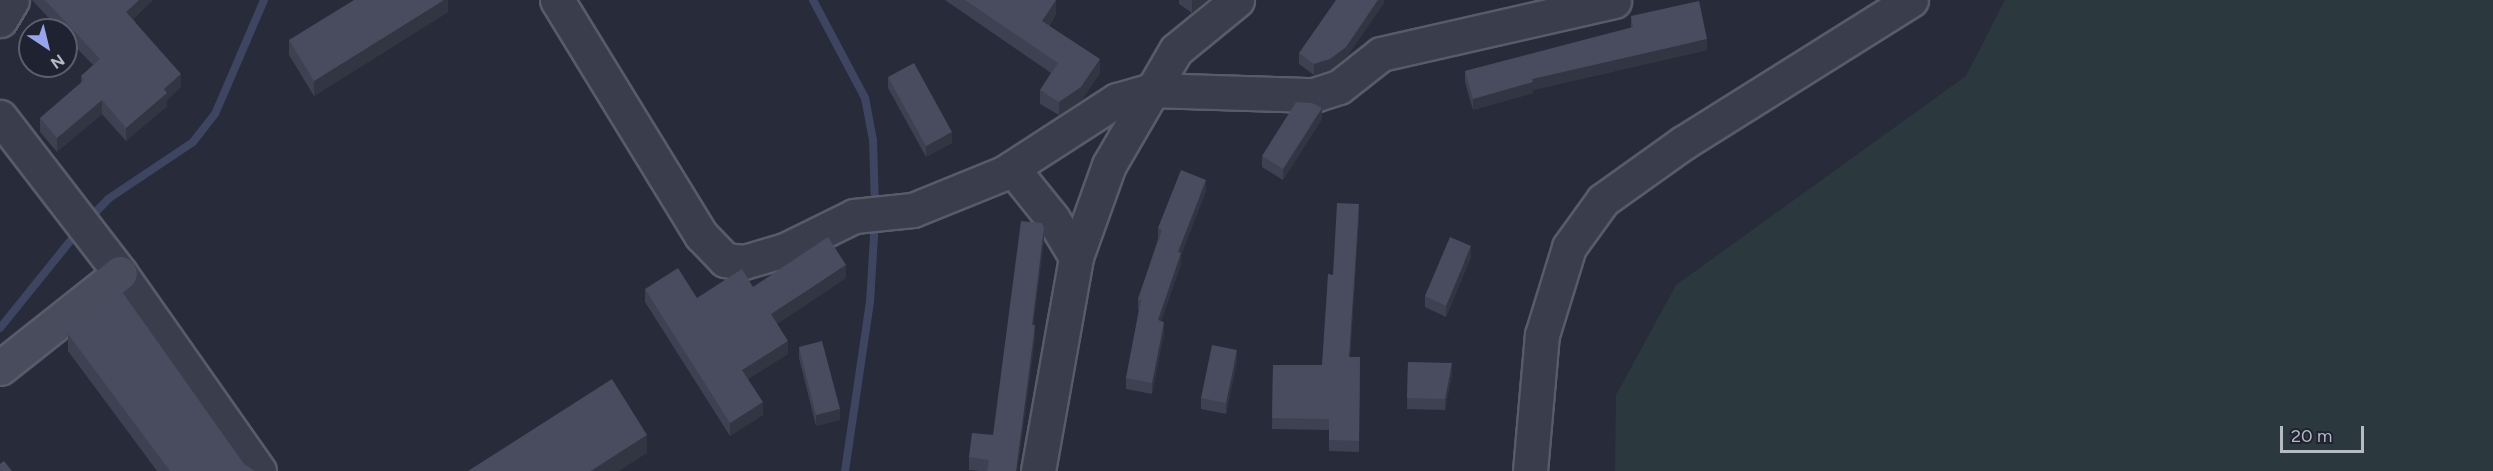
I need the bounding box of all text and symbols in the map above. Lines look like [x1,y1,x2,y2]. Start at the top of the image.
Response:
north arrow [18,18,78,78]
text: N [47,50,68,73]
scale bar [2283,414,2367,452]
text: 20 m [2291,425,2332,447]

